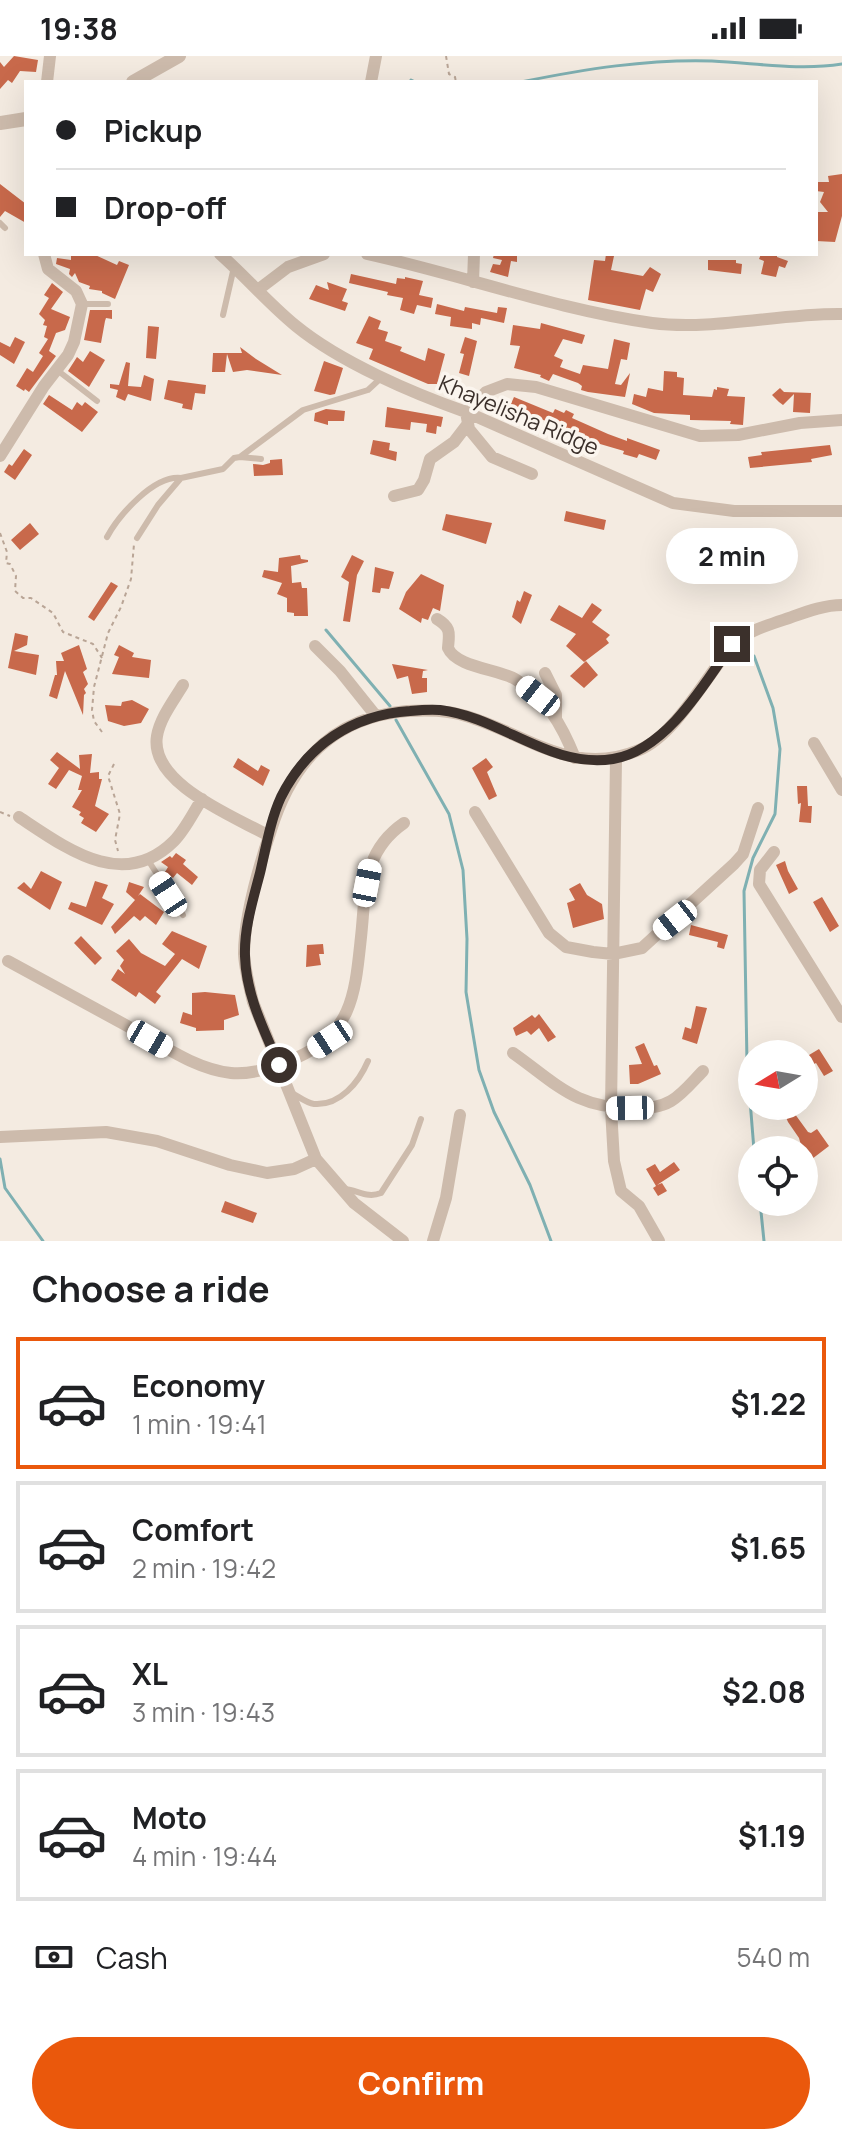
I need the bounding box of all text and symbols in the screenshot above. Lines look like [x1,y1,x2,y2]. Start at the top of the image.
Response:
text: 19:38 [40,8,118,49]
text: Pickup [104,110,202,151]
text: Drop-off [104,187,226,228]
street label: Khayelisha Ridge [434,368,604,462]
callout: 2 min [666,528,798,584]
text: 2 min [698,538,766,574]
route end [714,626,750,662]
car [512,672,564,720]
car [351,857,383,909]
car [145,867,191,921]
car [649,896,701,944]
car [303,1016,357,1062]
car [123,1017,177,1061]
north arrow [738,1040,818,1120]
map controls [738,1040,818,1216]
route start [261,1047,297,1083]
car [606,1096,654,1120]
button: locate [738,1136,818,1216]
text: Choose a ride [32,1264,270,1313]
text: Economy [132,1365,265,1406]
icon: car [36,1367,108,1439]
text: $1.22 [730,1383,806,1424]
text: 1 min · 19:41 [132,1406,267,1442]
text: Comfort [132,1509,254,1550]
icon: car [36,1511,108,1583]
text: $1.65 [730,1527,806,1568]
text: 2 min · 19:42 [132,1550,276,1586]
text: XL [132,1653,168,1694]
icon: car [36,1655,108,1727]
text: $2.08 [722,1671,806,1712]
text: 3 min · 19:43 [132,1694,275,1730]
text: Moto [132,1797,207,1838]
icon: car [36,1799,108,1871]
text: $1.19 [738,1815,806,1856]
text: 4 min · 19:44 [132,1838,277,1874]
icon: cash [32,1935,76,1979]
text: Cash [96,1937,168,1978]
text: 540 m [737,1939,810,1975]
button: Confirm [32,2037,810,2129]

